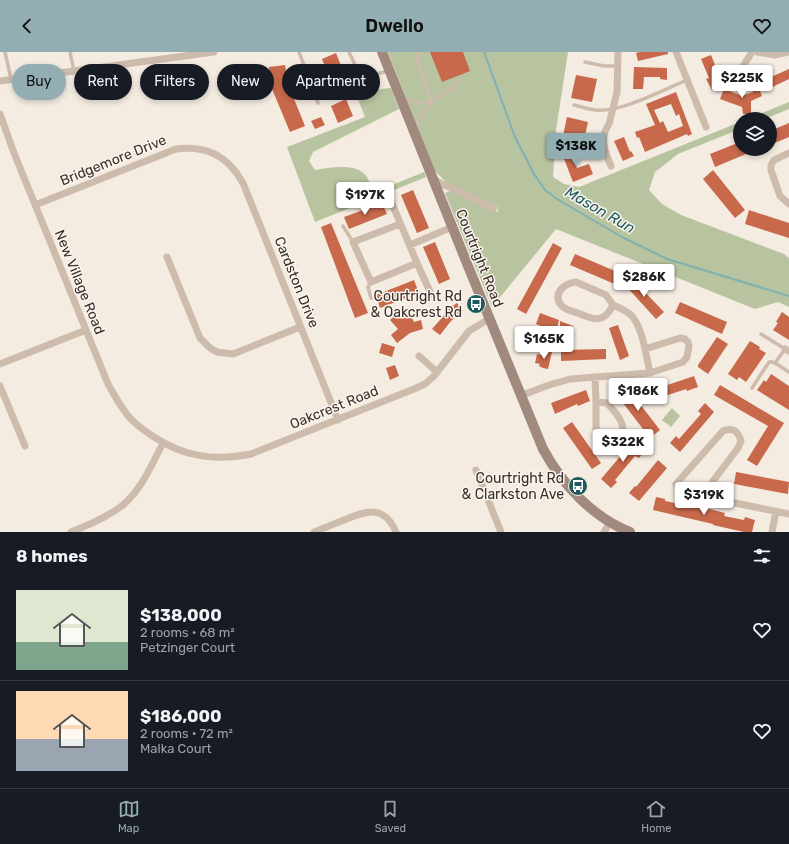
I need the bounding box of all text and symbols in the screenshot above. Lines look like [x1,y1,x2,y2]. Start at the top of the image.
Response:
icon: back [16,15,38,37]
text: Dwello [365,15,424,37]
icon: heart [751,15,773,37]
chip: Buy [12,64,66,100]
chip: Rent [74,64,132,100]
chip: Filters [140,64,209,100]
chip: New [217,64,274,100]
chip: Apartment [282,64,380,100]
pin: $225K [714,65,770,99]
text: $225K [721,70,763,85]
map controls [733,112,777,156]
button: layers [733,112,777,156]
street label: Bridgemore Drive [58,131,169,190]
pin: $138K [548,133,604,167]
text: $138K [555,138,597,153]
pin: $197K [337,182,393,216]
water label: Mason Run [562,183,638,237]
text: $197K [345,187,385,202]
street label: Courtright Road [452,207,507,310]
street label: New Village Road [51,227,108,337]
street label: Cardston Drive [271,234,323,330]
pin: $286K [616,264,672,298]
text: $286K [622,269,666,284]
place label: Courtright Rd & Oakcrest Rd [371,288,462,321]
bus stop icon: Courtright Rd & Oakcrest Rd [465,293,487,315]
pin: $165K [516,326,572,360]
text: $165K [524,331,564,346]
pin: $186K [610,378,666,412]
street label: Oakcrest Road [287,382,381,433]
text: $186K [617,383,659,398]
pin: $322K [595,429,651,463]
text: $322K [602,434,644,449]
place label: Courtright Rd & Clarkston Ave [462,470,564,503]
bus stop icon: Courtright Rd & Clarkston Ave [567,475,589,497]
pin: $319K [676,482,732,516]
text: $319K [684,487,724,502]
icon: filters [751,545,773,567]
text: 8 homes [16,546,88,566]
text: $138,000 [140,605,222,625]
icon: home [48,606,96,654]
icon: heart [751,619,773,641]
text: 2 rooms · 68 m² [140,625,235,640]
text: Petzinger Court [140,640,235,655]
text: $186,000 [140,706,222,726]
icon: home [48,707,96,755]
icon: heart [751,720,773,742]
text: 2 rooms · 72 m² [140,726,233,741]
text: Malka Court [140,741,212,756]
tab: Map [118,798,140,835]
tab: Saved [375,798,406,835]
tab: Home [641,798,671,835]

